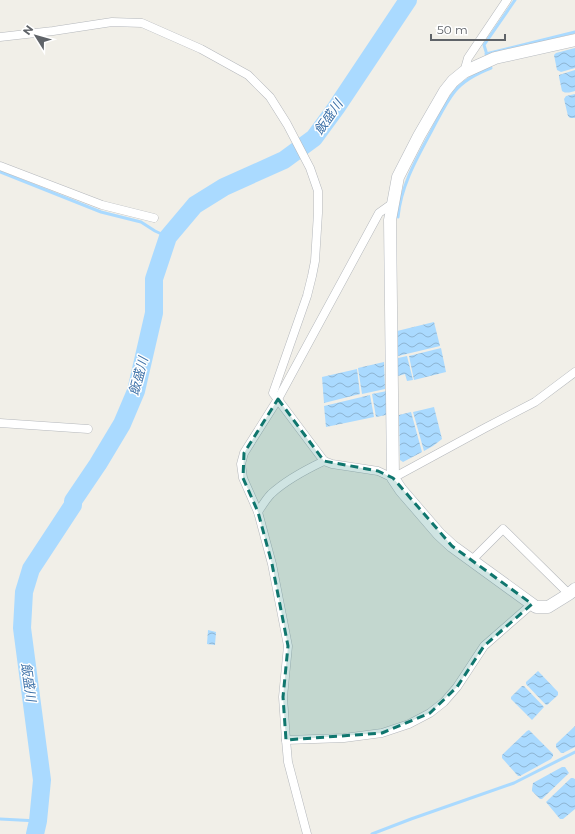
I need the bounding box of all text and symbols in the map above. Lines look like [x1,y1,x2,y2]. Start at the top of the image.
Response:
north arrow [16,16,56,56]
scale bar [431,16,505,42]
text: N [20,22,36,38]
text: 50 m [437,22,468,37]
water label: 飯盛川 [310,95,347,138]
water label: 飯盛川 [125,353,151,397]
water label: 飯盛川 [18,662,40,704]

